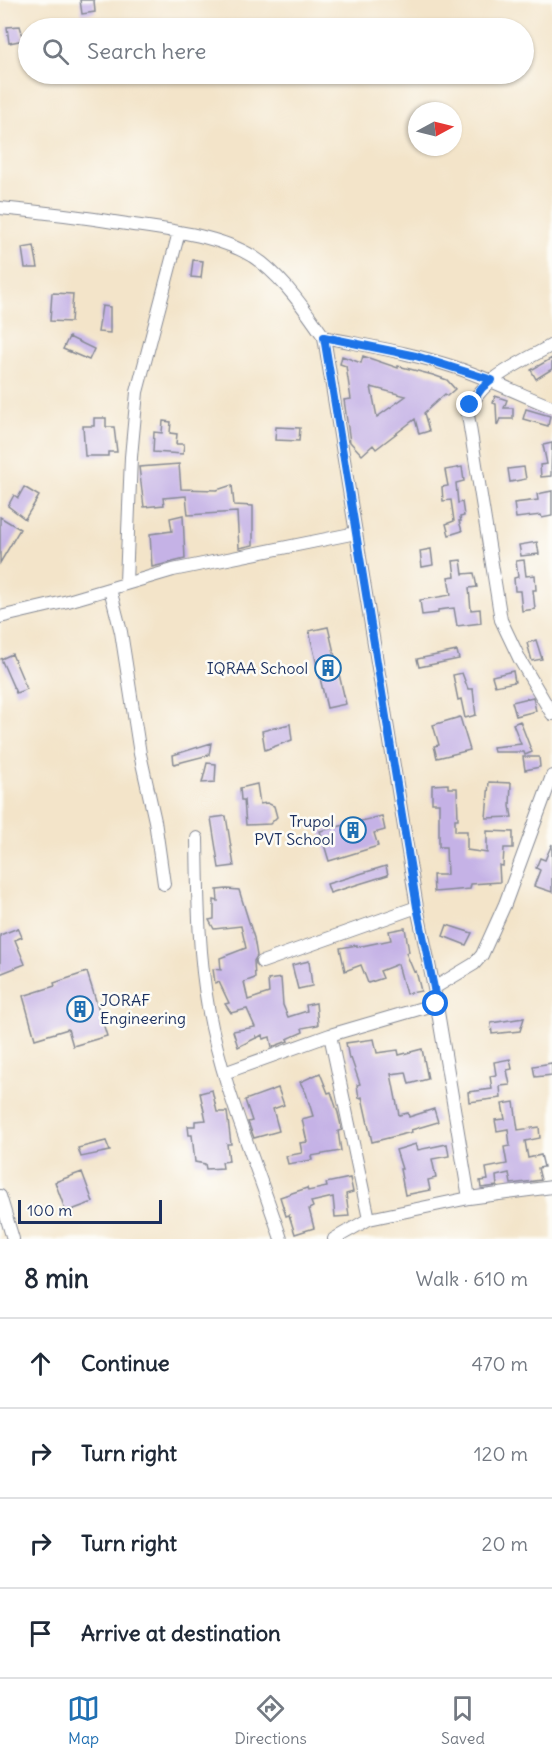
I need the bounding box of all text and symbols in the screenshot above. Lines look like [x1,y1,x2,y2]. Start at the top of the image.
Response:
search box [18,18,534,84]
icon: search [39,35,72,68]
text: Search here [87,37,206,65]
north arrow [408,102,462,156]
route end [456,391,482,417]
building icon: IQRAA School [313,653,343,683]
place label: IQRAA School [207,658,308,678]
place label: Trupol PVT School [254,811,334,849]
building icon: Trupol PVT School [338,815,368,845]
place label: JORAF Engineering [100,990,186,1028]
route start [422,990,448,1016]
building icon: JORAF Engineering [65,994,95,1024]
scale bar [18,1197,162,1224]
text: 100 m [27,1200,72,1220]
text: 8 min [24,1262,89,1295]
text: Walk · 610 m [415,1266,528,1291]
icon: ahead [24,1347,57,1380]
text: Continue [81,1349,170,1377]
text: 470 m [471,1351,528,1376]
icon: right [24,1437,57,1470]
text: Turn right [81,1439,177,1467]
text: 120 m [474,1441,528,1466]
icon: right [24,1527,57,1560]
text: Turn right [81,1529,177,1557]
text: 20 m [482,1531,528,1556]
icon: arrive [24,1617,57,1650]
text: Arrive at destination [81,1619,281,1647]
tab: Map [67,1692,100,1748]
tab: Directions [234,1692,307,1748]
tab: Saved [441,1692,485,1748]

